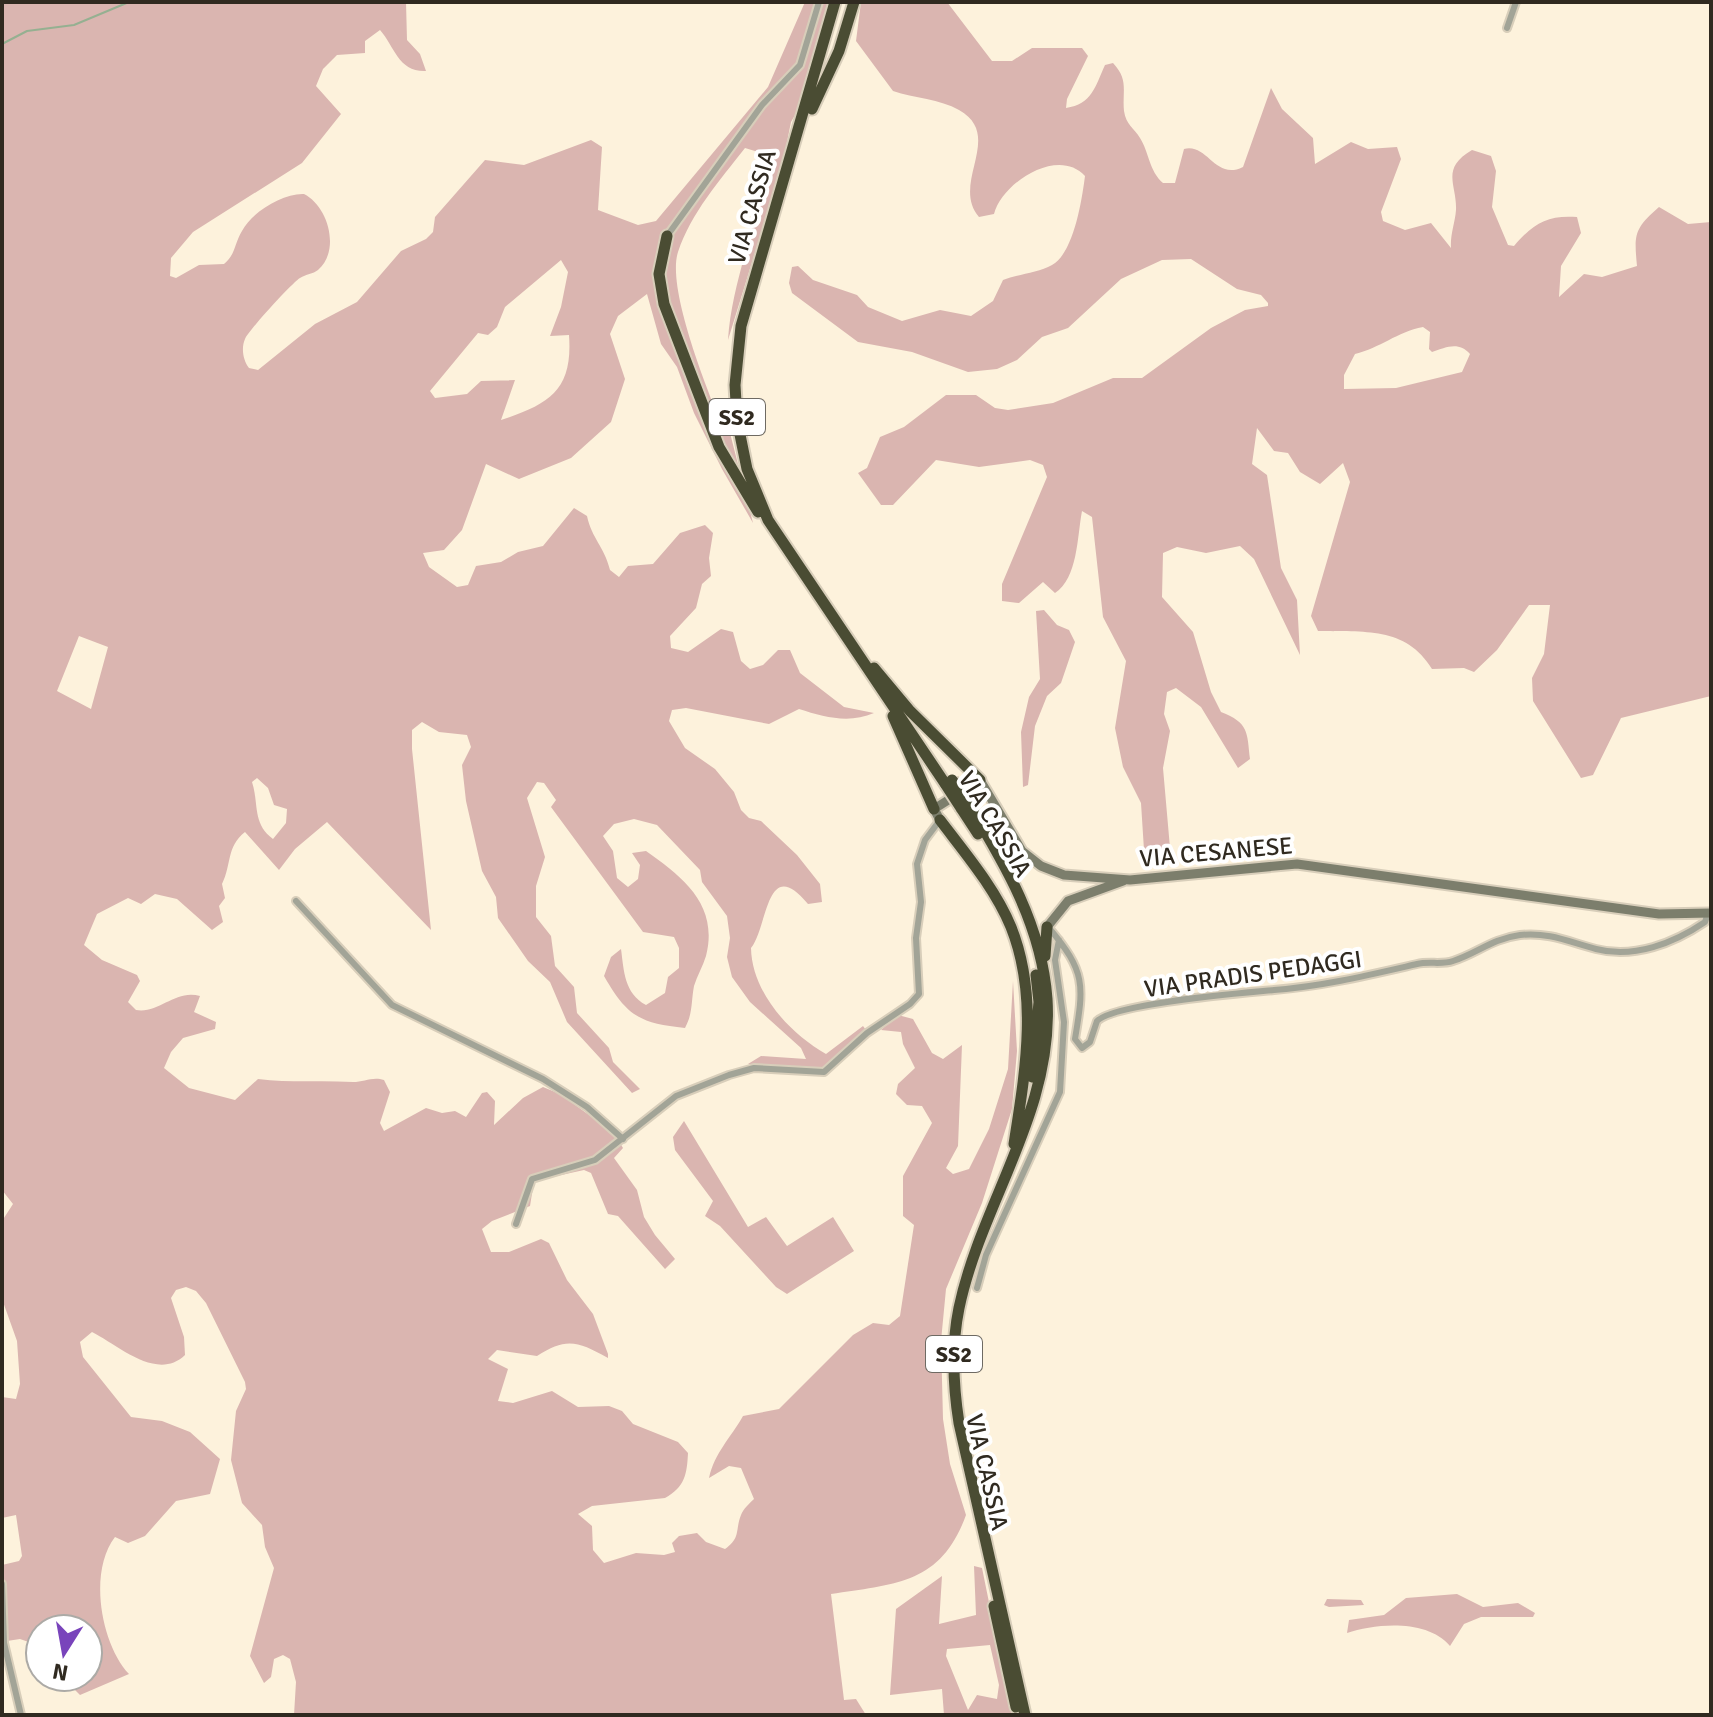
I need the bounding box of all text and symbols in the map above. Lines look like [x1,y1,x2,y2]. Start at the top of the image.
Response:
street label: VIA CASSIA [721,146,783,268]
road number: SS2 [709,399,765,435]
street label: VIA CASSIA [952,766,1038,883]
street label: VIA CESANESE [1138,830,1294,874]
street label: VIA PRADIS PEDAGGI [1142,944,1364,1004]
road number: SS2 [926,1336,982,1372]
street label: VIA CASSIA [959,1411,1015,1533]
north arrow [24,1613,104,1693]
text: N [50,1657,70,1687]

